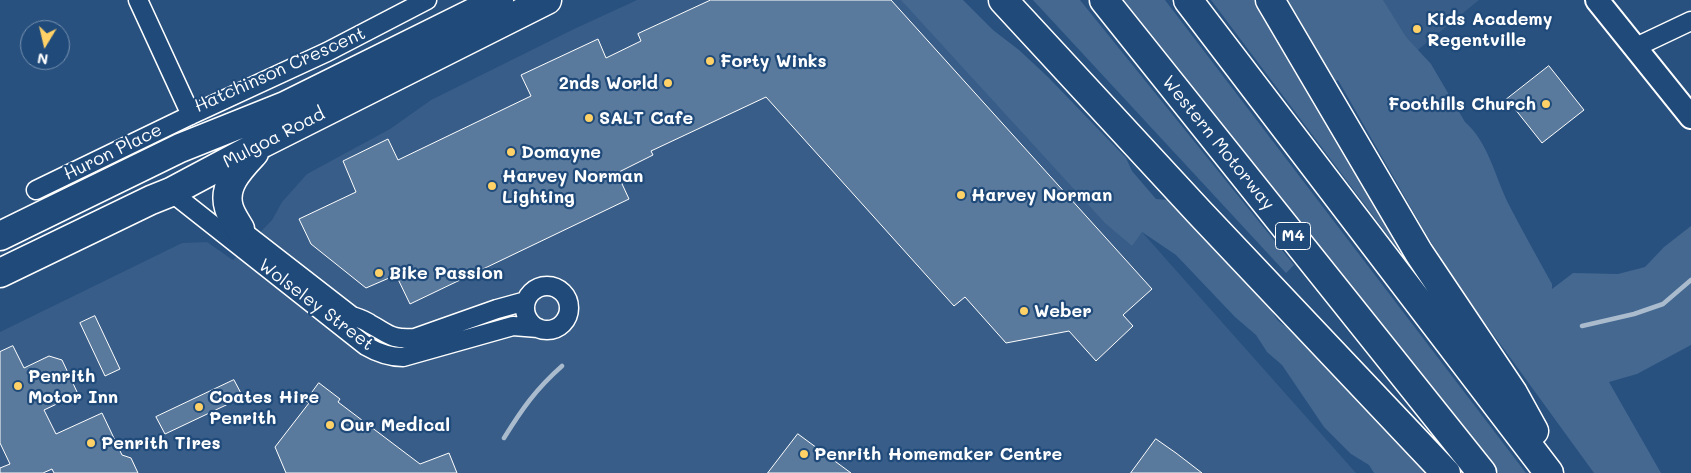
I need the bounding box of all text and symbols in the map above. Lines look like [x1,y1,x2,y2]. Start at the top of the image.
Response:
place label: Kids Academy Regentville [1427,8,1552,50]
north arrow [20,20,70,70]
street label: Hatchinson Crescent [191,23,369,117]
marker: Kids Academy Regentville [1411,23,1423,35]
text: N [36,49,49,70]
place label: Forty Winks [720,50,827,72]
marker: Forty Winks [704,55,716,67]
street label: Western Motorway [1157,71,1279,215]
place label: 2nds World [559,72,658,94]
marker: 2nds World [662,77,674,89]
place label: Foothills Church [1388,93,1536,115]
marker: Foothills Church [1540,98,1552,110]
street label: Mulgoa Road [219,103,329,173]
place label: SALT Cafe [599,107,693,129]
marker: SALT Cafe [583,112,595,124]
street label: Huron Place [60,119,166,185]
place label: Domayne [521,141,601,163]
marker: Domayne [505,146,517,158]
place label: Harvey Norman Lighting [502,165,643,208]
marker: Harvey Norman Lighting [486,180,498,192]
place label: Harvey Norman [971,184,1112,206]
marker: Harvey Norman [955,189,967,201]
road number: M4 [1276,222,1310,250]
street label: Wolseley Street [254,255,378,355]
place label: Bike Passion [389,262,503,284]
marker: Bike Passion [373,267,385,279]
place label: Weber [1034,300,1092,322]
marker: Weber [1018,305,1030,317]
place label: Penrith Motor Inn [28,365,118,408]
marker: Penrith Motor Inn [12,380,24,392]
place label: Coates Hire Penrith [209,386,319,428]
marker: Coates Hire Penrith [193,401,205,413]
place label: Our Medical [340,414,450,436]
marker: Our Medical [324,419,336,431]
place label: Penrith Tires [101,432,221,454]
marker: Penrith Tires [85,437,97,449]
place label: Penrith Homemaker Centre [814,443,1062,465]
marker: Penrith Homemaker Centre [798,448,810,460]

